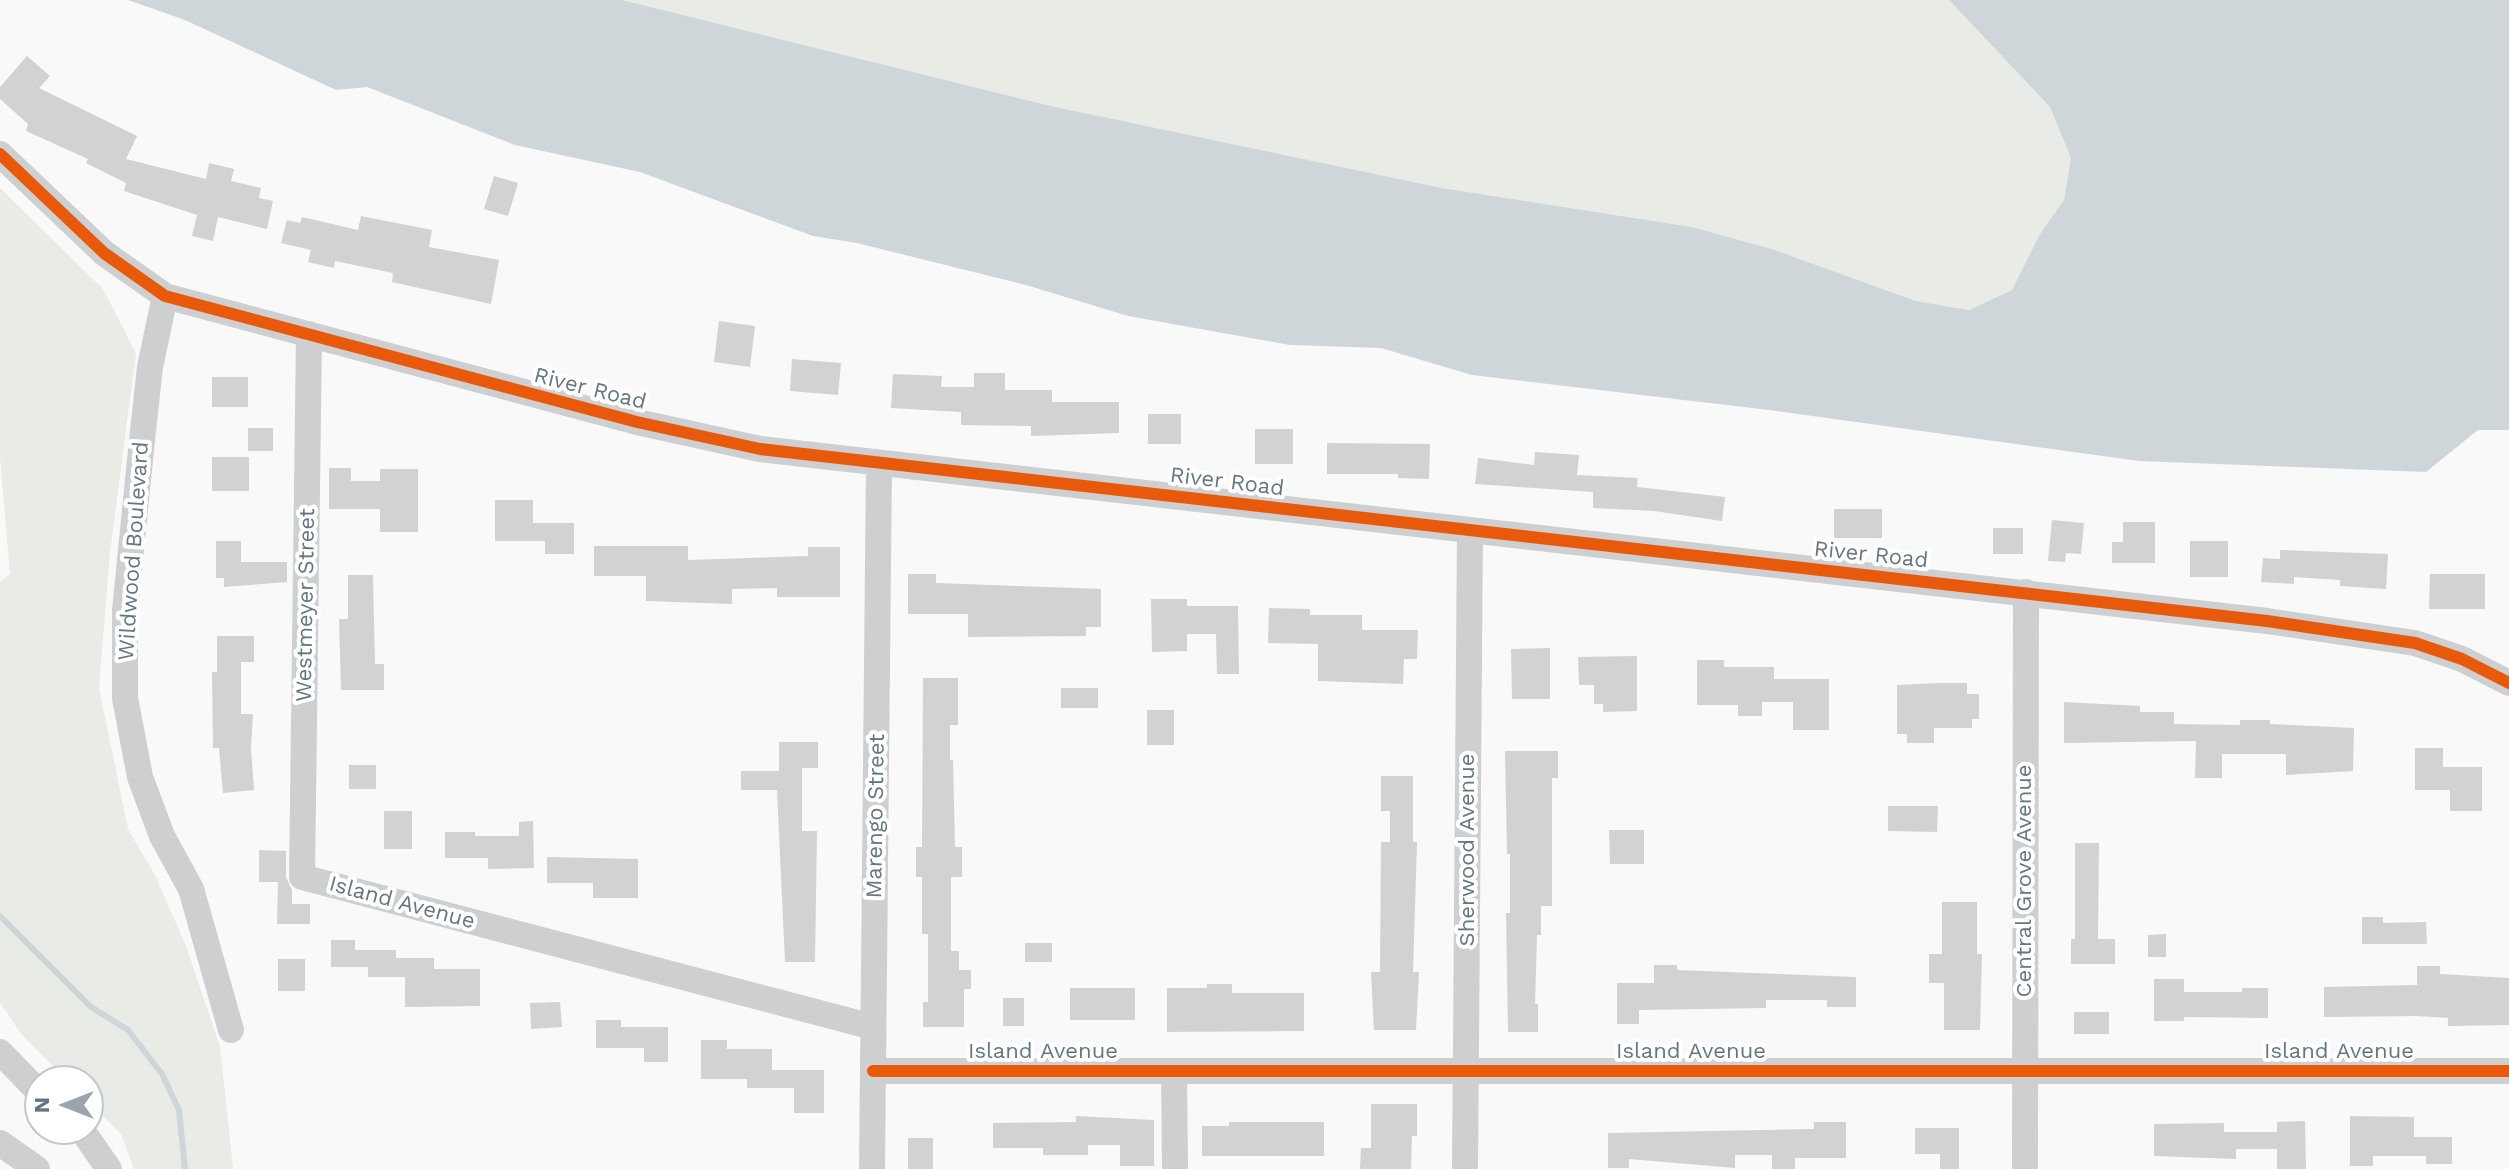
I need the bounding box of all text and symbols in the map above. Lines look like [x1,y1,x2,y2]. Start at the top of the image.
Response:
street label: River Road [531,362,649,416]
street label: Wildwood Boulevard [113,441,155,661]
street label: River Road [1168,462,1286,502]
street label: Westmeyer Street [291,508,321,702]
street label: River Road [1813,536,1929,574]
street label: Marengo Street [861,733,891,899]
street label: Sherwood Avenue [1455,754,1481,946]
street label: Central Grove Avenue [2012,764,2038,998]
street label: Island Avenue [326,871,478,935]
street label: Island Avenue [968,1039,1118,1065]
street label: Island Avenue [1616,1039,1766,1065]
street label: Island Avenue [2264,1039,2414,1065]
north arrow [24,1065,104,1145]
text: N [29,1097,54,1113]

